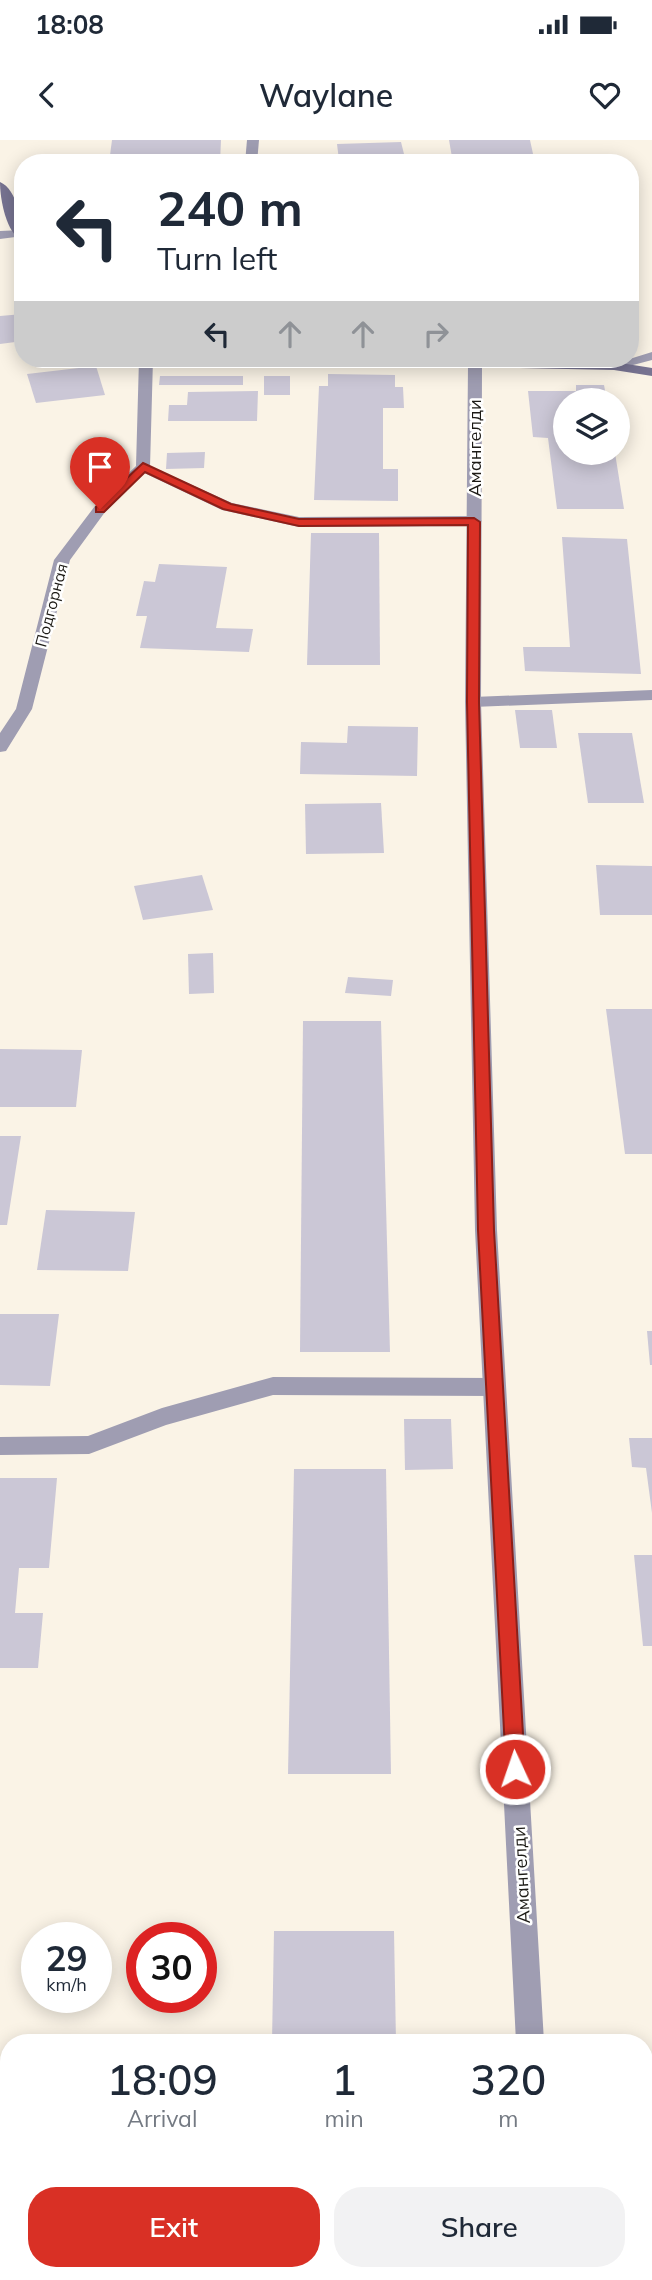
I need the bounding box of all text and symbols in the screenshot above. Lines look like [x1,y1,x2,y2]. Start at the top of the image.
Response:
text: 18:08 [35,8,104,41]
text: Waylane [259,75,393,115]
icon: back [28,76,66,114]
icon: heart [586,76,624,114]
text: 240 m [157,177,303,238]
icon: left [42,182,133,273]
text: Turn left [157,238,277,278]
icon: left [198,315,236,353]
icon: ahead [271,315,309,353]
icon: ahead [344,315,382,353]
icon: right [417,315,455,353]
map controls [553,388,630,465]
button: layers [553,388,630,465]
street label: Амангелди [463,399,486,497]
pin [70,437,130,509]
icon: arrive [81,448,119,486]
street label: Подгорная [30,561,72,649]
position arrow [478,1732,552,1806]
street label: Амангелди [507,1826,535,1924]
speed limit sign: 30 [126,1922,217,2013]
text: 29 [45,1936,88,1980]
text: km/h [46,1973,87,1996]
text: 18:09 [107,2053,218,2106]
text: 1 [331,2053,357,2106]
text: 320 [471,2053,546,2106]
text: Arrival [127,2104,197,2133]
text: min [324,2104,364,2133]
text: m [498,2104,518,2133]
button: Exit [28,2187,320,2267]
button: Share [334,2187,625,2267]

